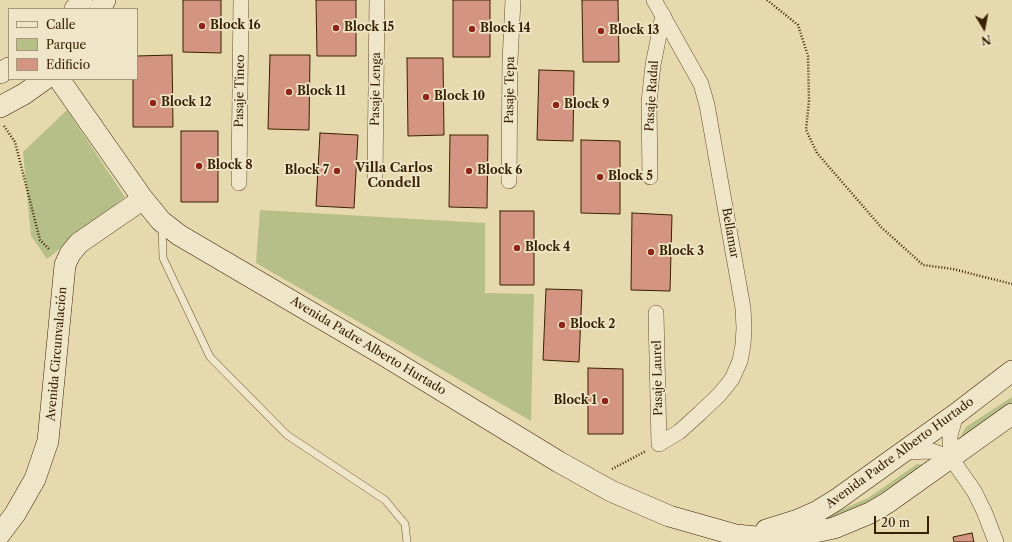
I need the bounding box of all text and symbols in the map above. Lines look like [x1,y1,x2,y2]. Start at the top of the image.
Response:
legend [8,8,138,80]
north arrow [964,8,1004,48]
text: Calle [46,17,75,32]
place label: Block 16 [210,19,261,33]
marker: Block 16 [197,21,207,31]
place label: Block 15 [344,21,394,35]
place label: Block 14 [480,22,531,36]
marker: Block 15 [331,23,341,33]
marker: Block 14 [467,24,477,34]
place label: Block 13 [609,24,659,38]
marker: Block 13 [596,26,606,36]
text: N [980,32,992,48]
text: Parque [46,37,86,52]
street label: Pasaje Lenga [368,52,384,126]
street label: Pasaje Tineo [232,54,248,128]
street label: Pasaje Tepa [502,56,518,124]
text: Edificio [46,57,90,72]
street label: Pasaje Radal [642,60,662,132]
place label: Block 11 [297,85,346,99]
marker: Block 11 [284,87,294,97]
place label: Block 10 [434,90,485,104]
marker: Block 10 [421,92,431,102]
place label: Block 12 [161,96,212,110]
marker: Block 12 [148,98,158,108]
place label: Block 9 [564,98,609,112]
marker: Block 9 [551,100,561,110]
place label: Block 8 [207,159,253,173]
district label: Villa Carlos Condell [355,160,433,191]
marker: Block 8 [194,161,204,171]
place label: Block 7 [285,164,329,178]
place label: Block 6 [477,164,522,178]
marker: Block 7 [332,166,342,176]
marker: Block 6 [464,166,474,176]
place label: Block 5 [608,170,653,184]
marker: Block 5 [595,172,605,182]
street label: Bellamar [718,207,742,259]
place label: Block 4 [525,241,570,255]
marker: Block 4 [512,243,522,253]
place label: Block 3 [659,245,704,259]
marker: Block 3 [646,247,656,257]
street label: Avenida Circunvalación [44,286,70,422]
street label: Avenida Padre Alberto Hurtado [287,294,449,398]
place label: Block 2 [570,318,615,332]
marker: Block 2 [557,320,567,330]
street label: Pasaje Laurel [650,340,666,416]
place label: Block 1 [553,394,597,408]
street label: Avenida Padre Alberto Hurtado [823,394,977,512]
marker: Block 1 [600,396,610,406]
scale bar [876,508,931,534]
text: 20 m [881,515,910,530]

